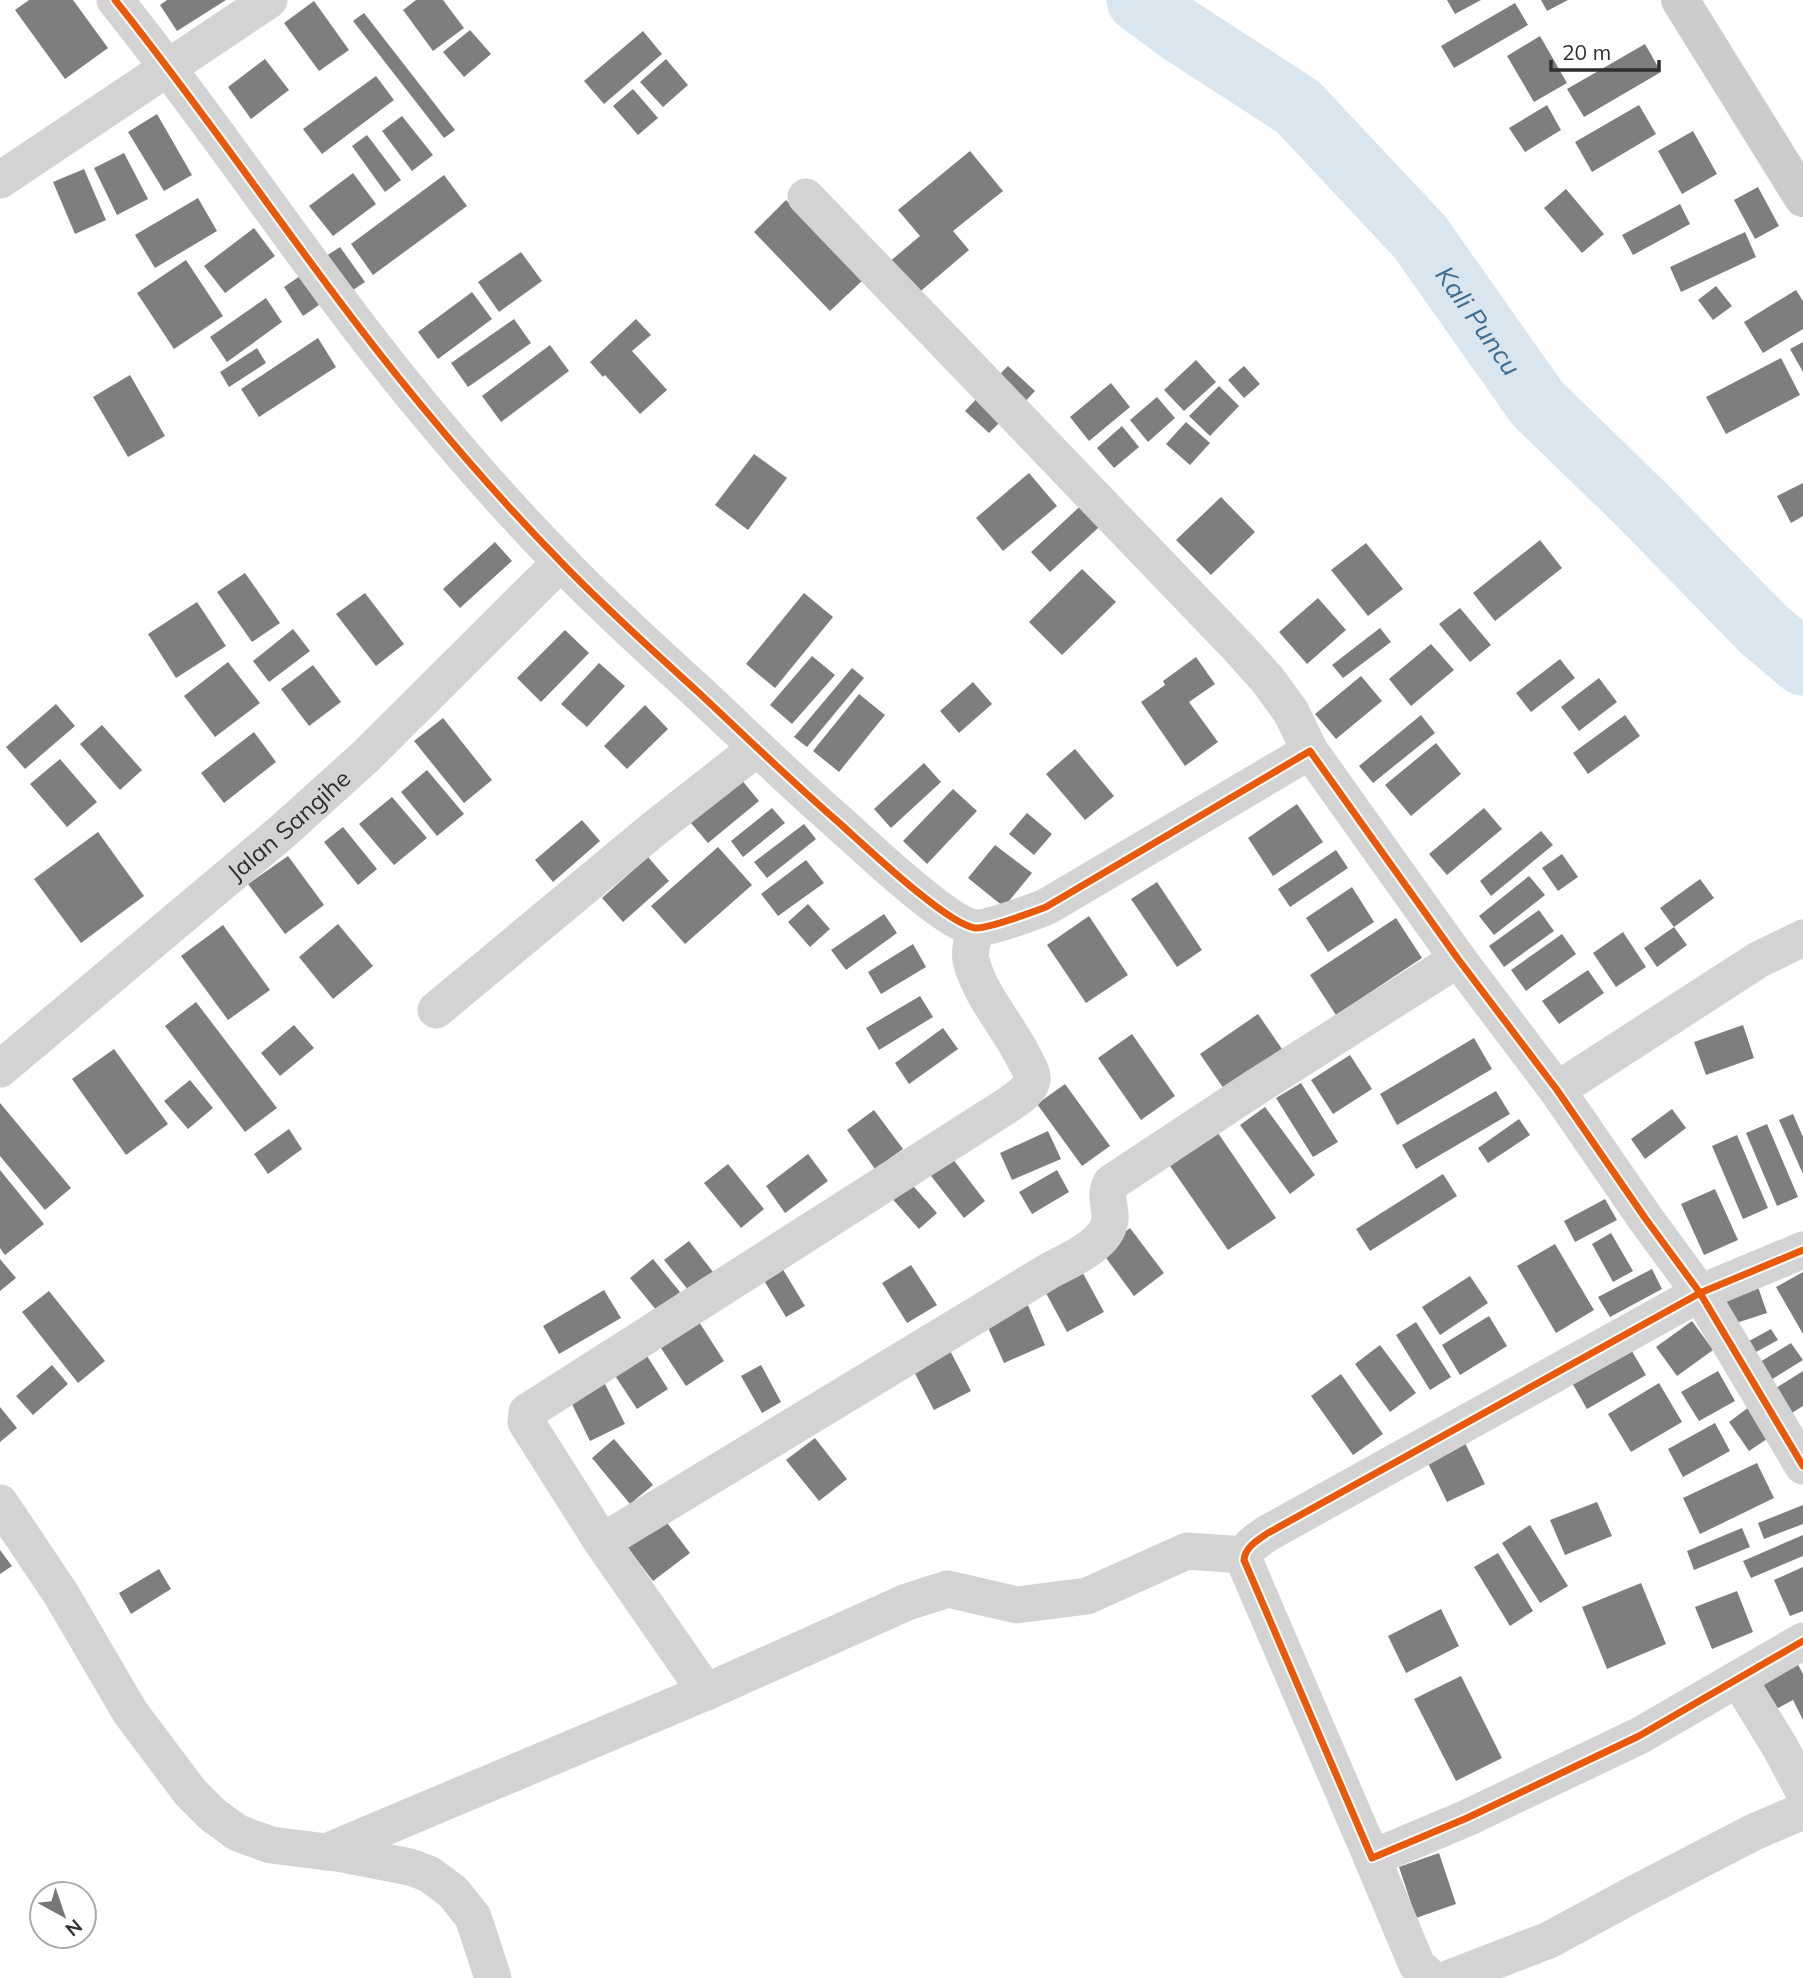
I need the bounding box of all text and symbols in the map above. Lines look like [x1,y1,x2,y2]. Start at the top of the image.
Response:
scale bar [1551,28,1660,72]
text: 20 m [1562,39,1611,65]
water label: Kali Puncu [1429,259,1529,381]
street label: Jalan Sangihe [221,763,356,887]
north arrow [28,1880,98,1950]
text: N [61,1914,87,1942]

